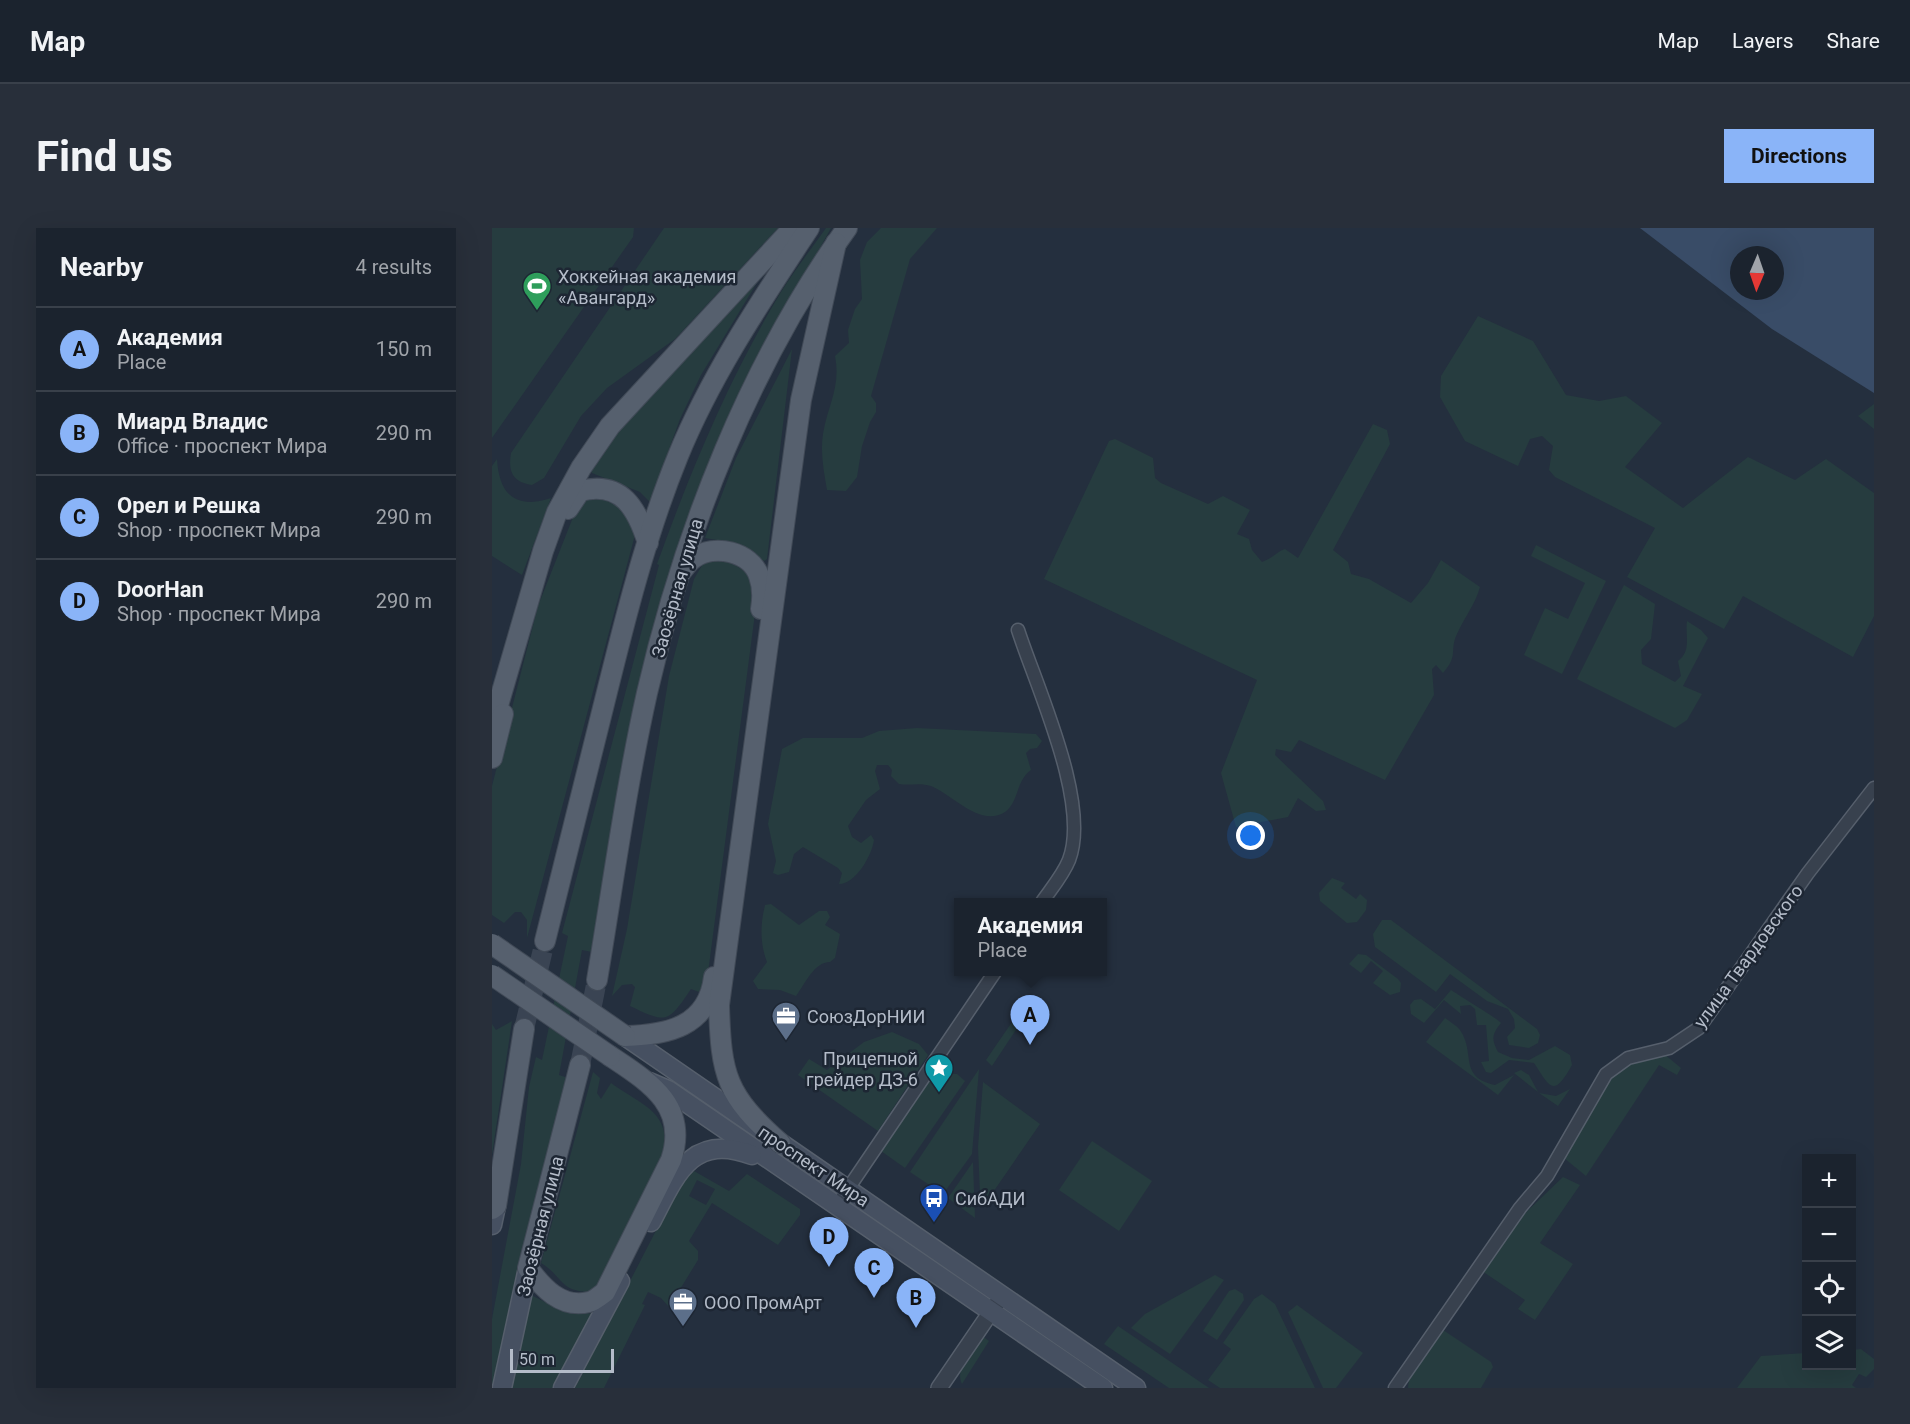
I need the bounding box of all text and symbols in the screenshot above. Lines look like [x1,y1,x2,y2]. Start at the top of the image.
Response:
text: Map [30,25,85,58]
text: Map [1657,29,1699,53]
text: Layers [1732,29,1793,53]
text: Share [1826,29,1880,53]
button: Directions [1724,129,1874,183]
text: Find us [36,132,173,181]
north arrow [1730,246,1784,300]
text: Nearby [60,252,143,282]
text: 4 results [356,255,432,279]
place label: Хоккейная академия «Авангард» [558,266,736,308]
sports icon: Хоккейная академия «Авангард» [521,270,553,312]
text: Академия [117,325,223,350]
text: A [73,337,86,361]
text: 150 m [376,337,432,361]
text: Place [117,350,166,374]
text: Миард Владис [117,409,268,434]
text: B [73,421,86,445]
text: 290 m [376,421,432,445]
text: Office · проспект Мира [117,434,327,458]
text: Орел и Решка [117,493,261,518]
text: C [73,505,86,529]
text: 290 m [376,505,432,529]
street label: Заозёрная улица [647,516,707,660]
text: Shop · проспект Мира [117,518,321,542]
text: DoorHan [117,577,204,602]
text: D [73,589,86,613]
text: 290 m [376,589,432,613]
text: Shop · проспект Мира [117,602,321,626]
your location [1236,821,1265,850]
street label: улица Твардовского [1689,880,1807,1032]
popup [954,898,1107,976]
text: Академия [978,913,1083,938]
text: Place [978,938,1027,962]
pin: A [1010,996,1050,1045]
office icon: СоюзДорНИИ [770,1000,802,1042]
place label: СоюзДорНИИ [807,1006,925,1027]
place label: Прицепной грейдер ДЗ-6 [806,1048,918,1090]
place icon: Прицепной грейдер ДЗ-6 [923,1052,955,1094]
street label: проспект Мира [755,1121,873,1211]
street label: Заозёрная улица [512,1154,568,1298]
map controls [1802,1154,1856,1370]
button: + [1802,1154,1856,1208]
bus stop icon: СибАДИ [918,1182,950,1224]
place label: СибАДИ [955,1188,1025,1209]
button: − [1802,1208,1856,1262]
pin: D [810,1218,848,1267]
pin: C [854,1248,893,1298]
button: locate [1802,1262,1856,1316]
pin: B [896,1278,936,1328]
office icon: ООО ПромАрт [667,1286,699,1328]
place label: ООО ПромАрт [704,1292,822,1313]
button: layers [1802,1316,1856,1370]
scale bar [510,1346,614,1374]
text: 50 m [519,1350,555,1369]

